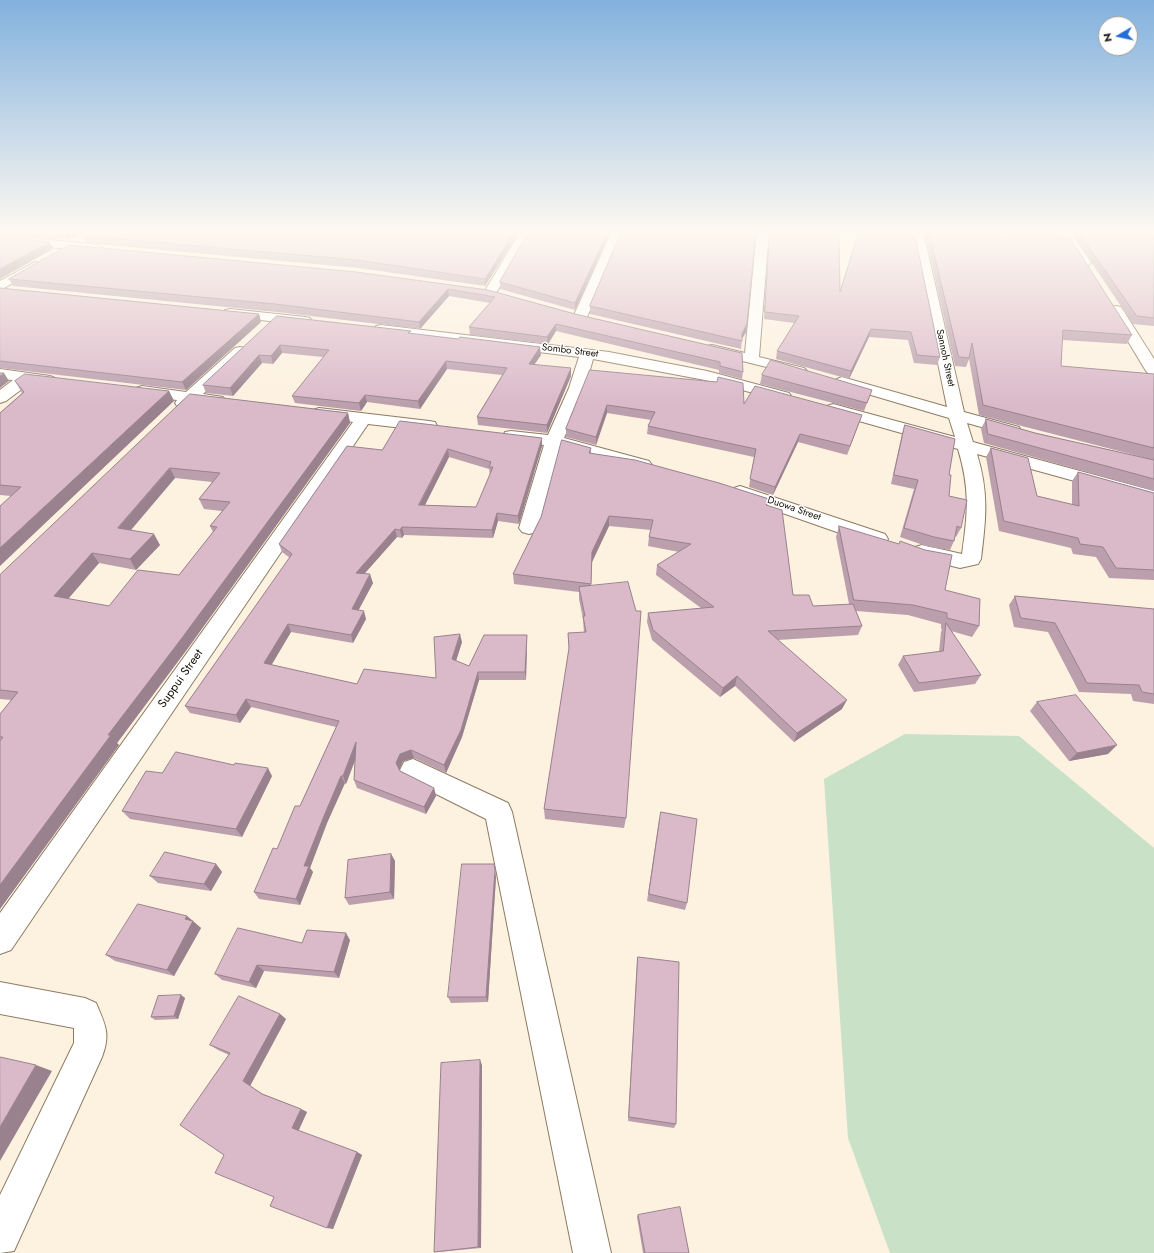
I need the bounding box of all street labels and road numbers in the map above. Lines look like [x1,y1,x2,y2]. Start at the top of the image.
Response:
street label: Sannoh Street [933,328,957,388]
street label: Sombo Street [541,342,599,360]
street label: Duowa Street [766,494,822,524]
street label: Suppui Street [156,647,206,711]

